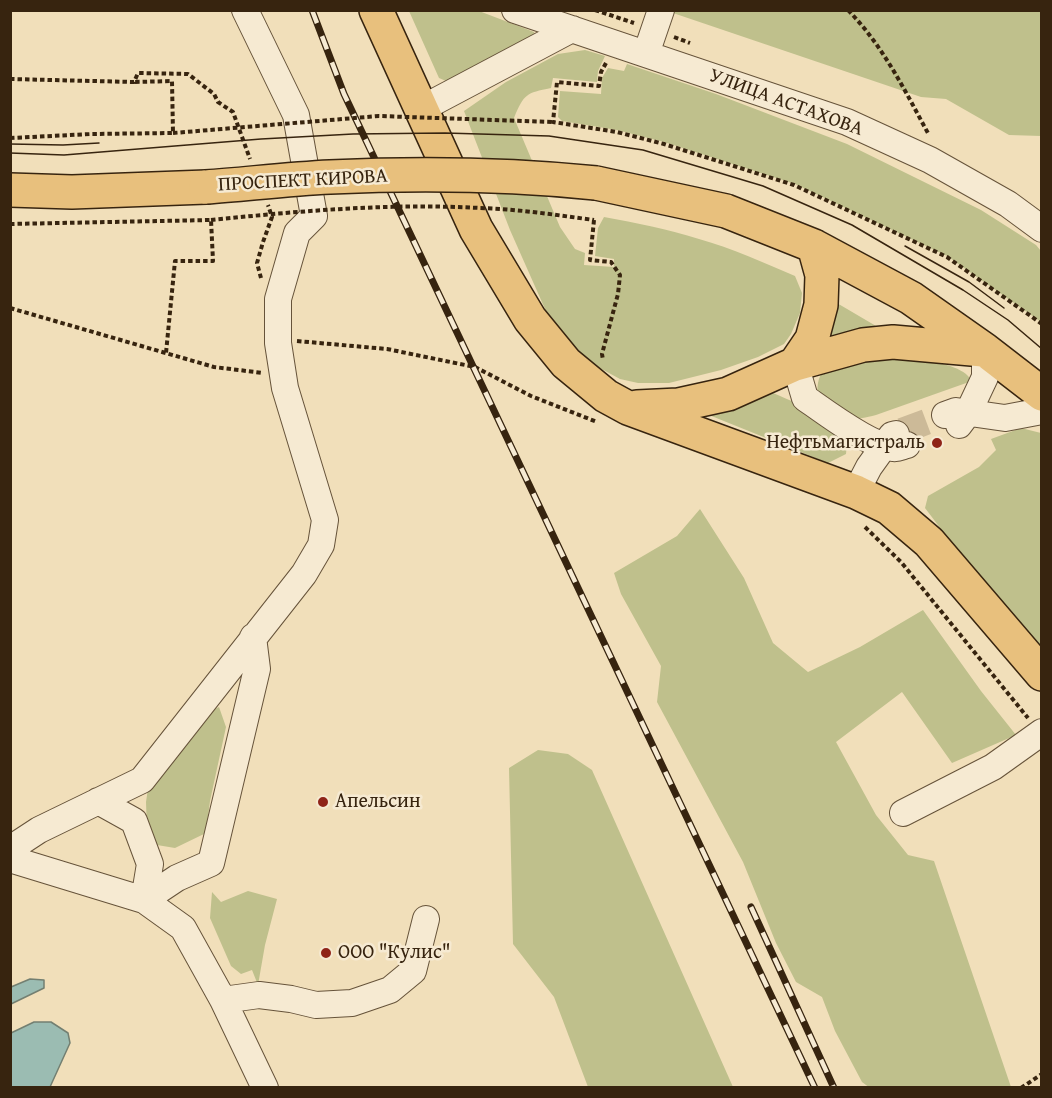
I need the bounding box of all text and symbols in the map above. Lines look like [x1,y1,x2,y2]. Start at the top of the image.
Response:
street label: УЛИЦА АСТАХОВА [706,64,866,142]
street label: ПРОСПЕКТ КИРОВА [218,165,388,197]
place label: Нефтьмагистраль [766,431,925,455]
marker: Нефтьмагистраль [930,436,944,450]
place label: Апельсин [335,790,421,814]
marker: Апельсин [316,795,330,809]
place label: ООО "Кулис" [338,941,451,965]
marker: ООО "Кулис" [319,946,333,960]

